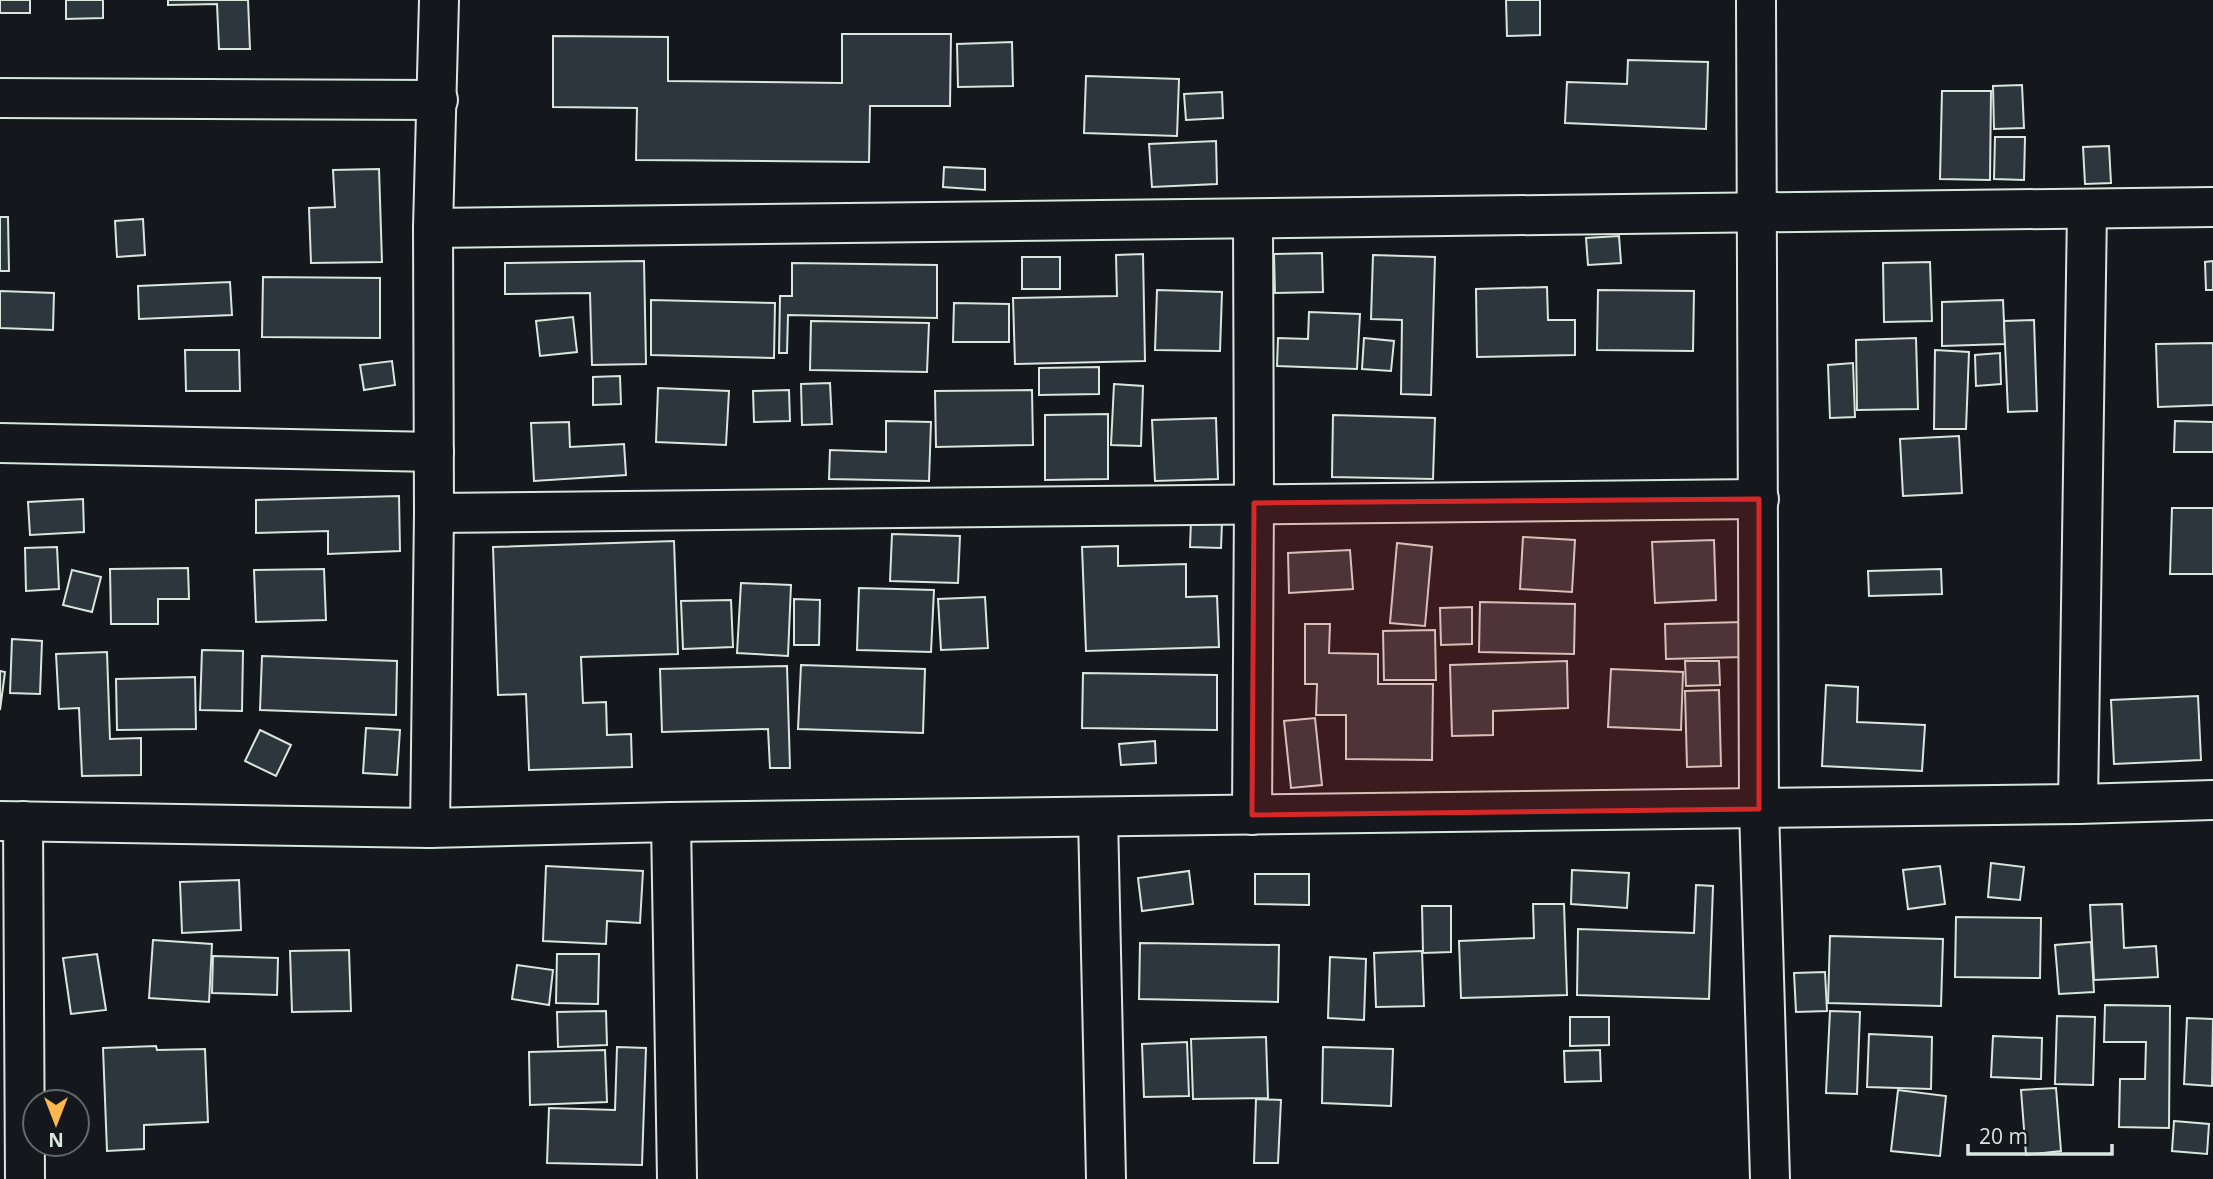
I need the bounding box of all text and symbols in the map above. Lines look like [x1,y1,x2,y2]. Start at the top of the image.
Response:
north arrow [21,1088,91,1158]
scale bar [1968,1112,2112,1156]
text: 20 m [1979,1122,2028,1150]
text: N [48,1127,64,1153]

